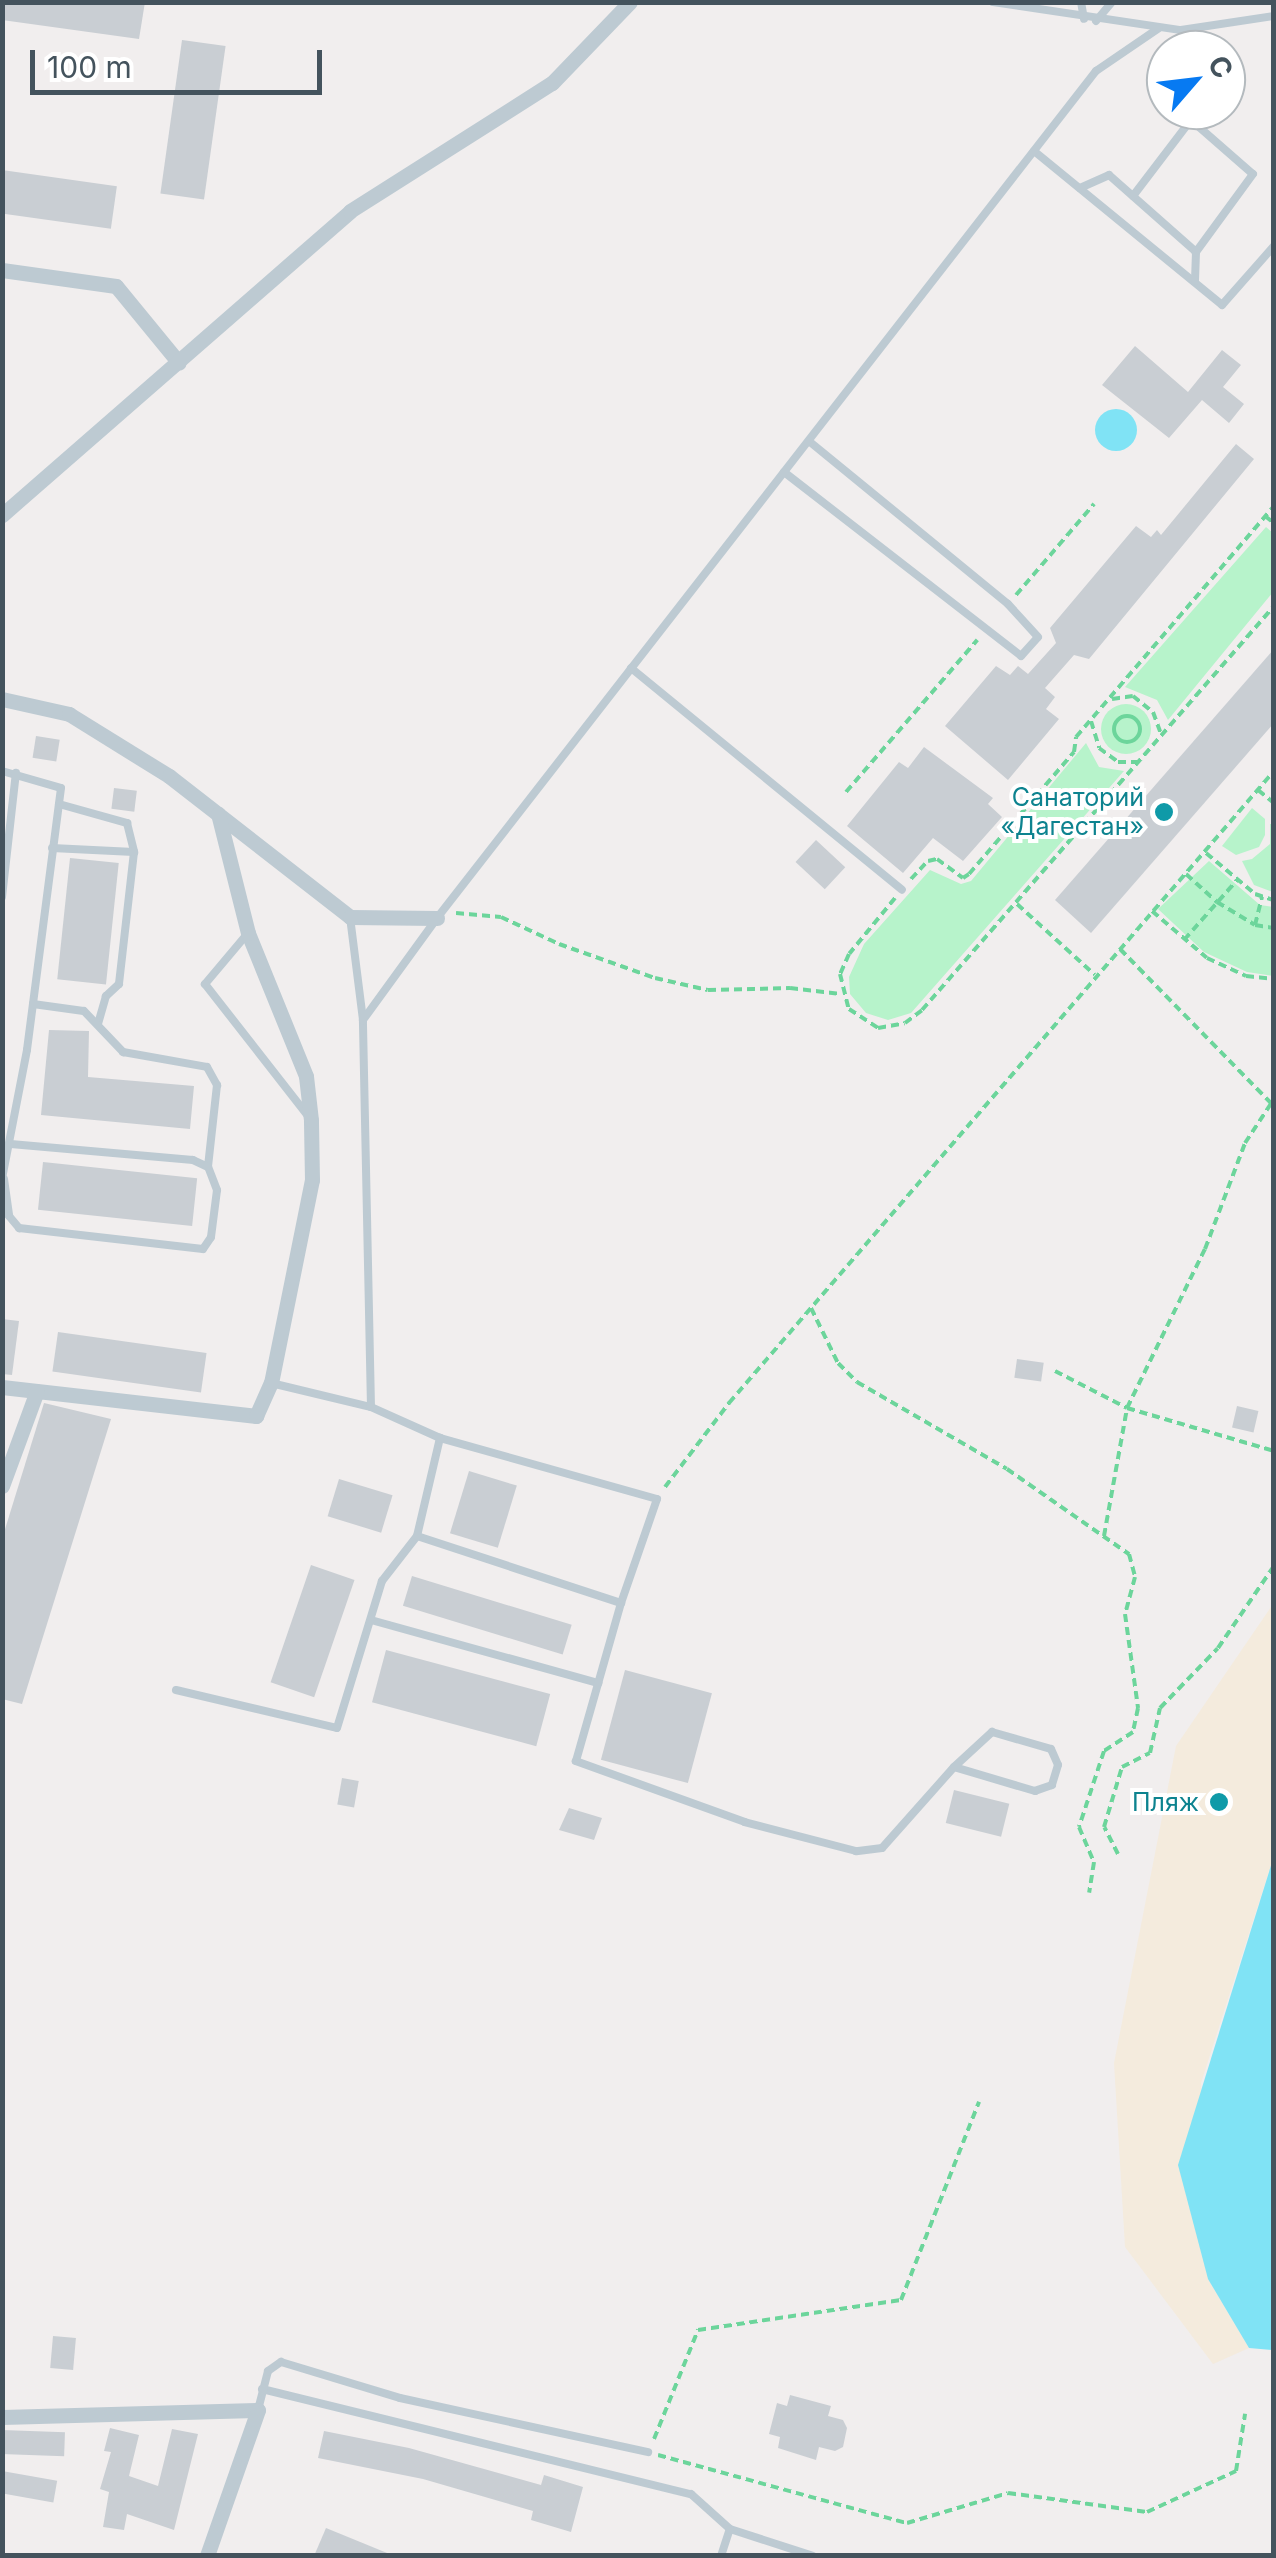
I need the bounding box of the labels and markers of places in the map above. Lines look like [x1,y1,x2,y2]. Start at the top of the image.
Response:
place label: Санаторий «Дагестан» [1001,783,1144,842]
marker: Санаторий «Дагестан» [1153,801,1175,823]
place label: Пляж [1132,1787,1199,1817]
marker: Пляж [1208,1791,1230,1813]

